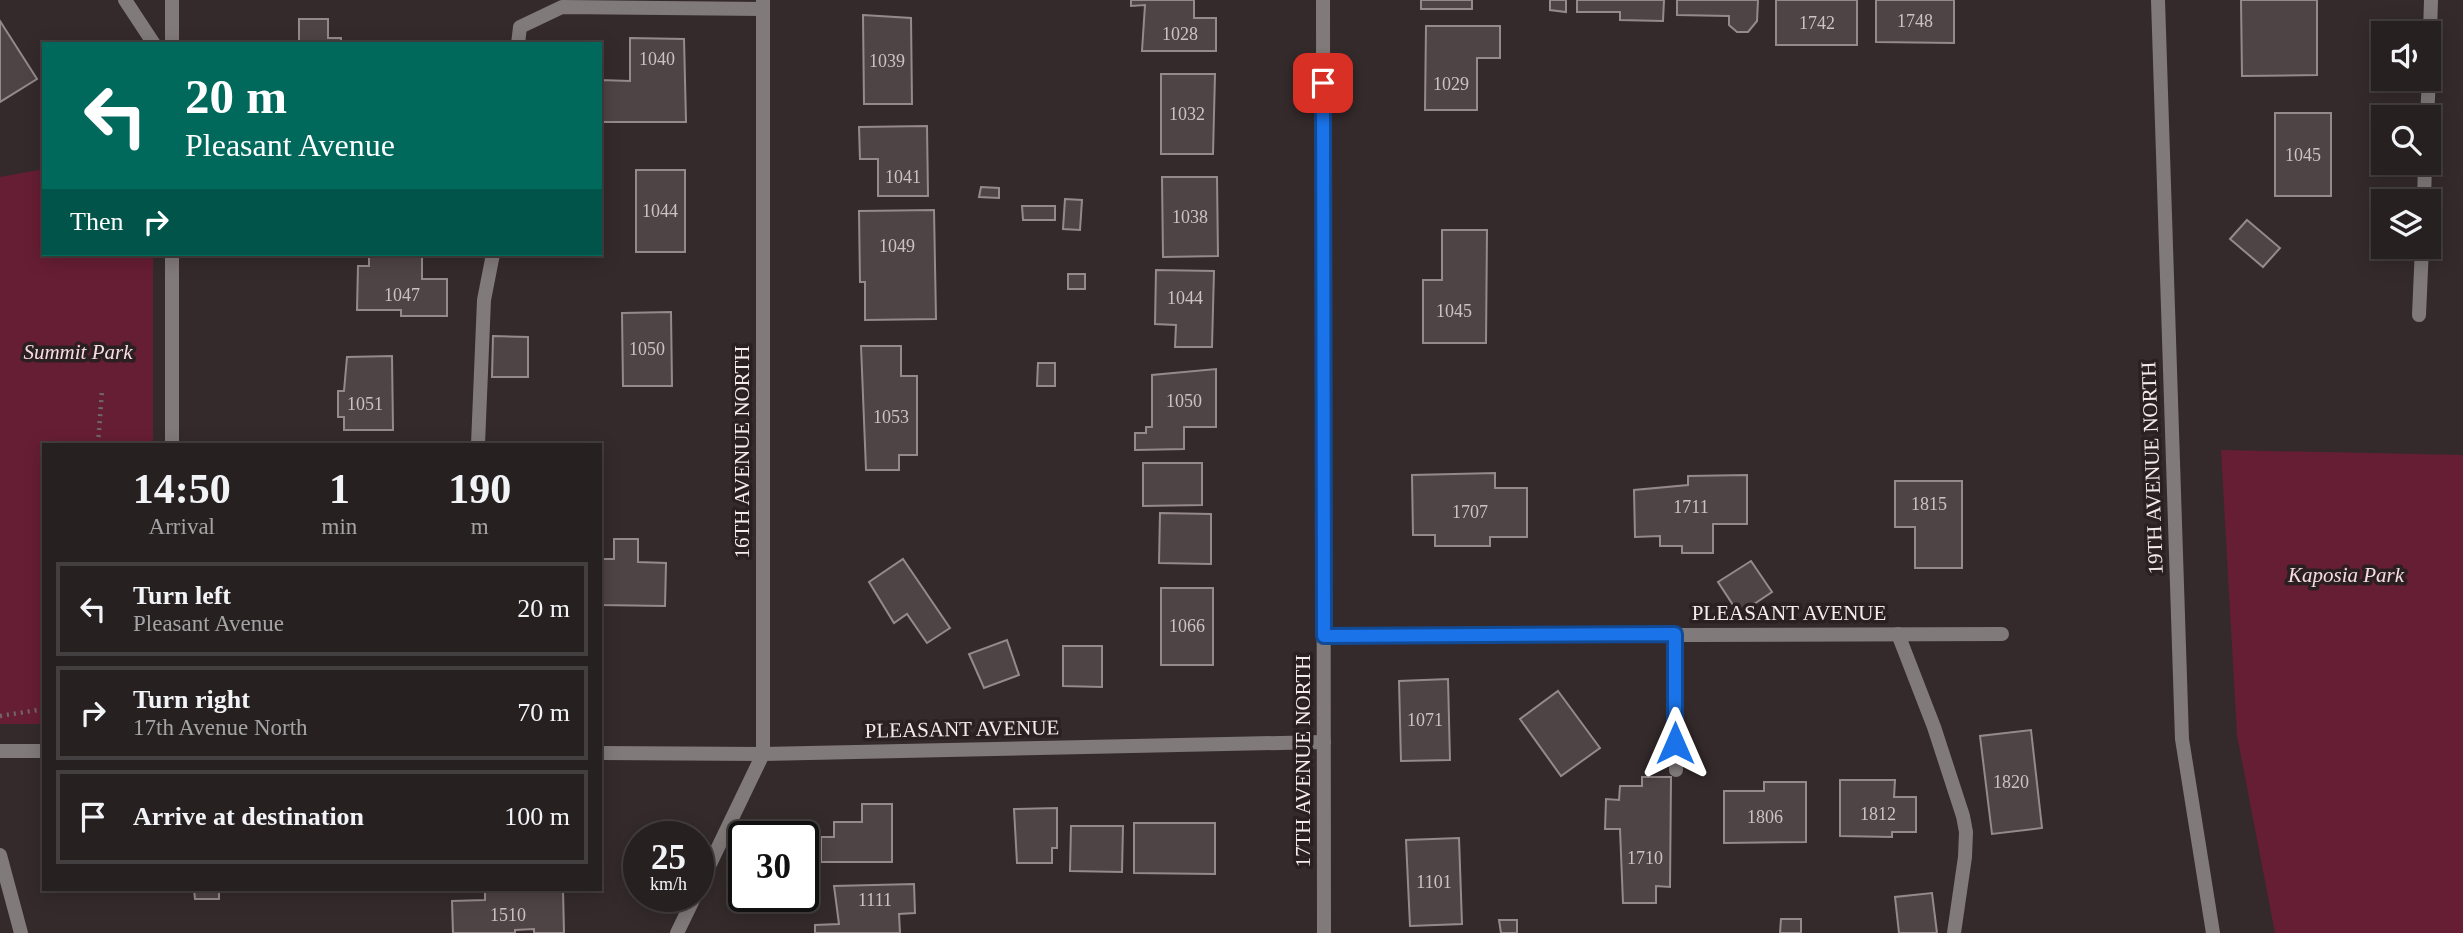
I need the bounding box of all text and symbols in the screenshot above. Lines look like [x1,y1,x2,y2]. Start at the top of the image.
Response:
house number: 1748 [1897,11,1933,31]
house number: 1742 [1799,13,1835,33]
map controls [2371,21,2441,259]
button: sound [2371,21,2441,91]
house number: 1028 [1162,24,1198,44]
house number: 1040 [639,49,675,69]
house number: 1039 [869,51,905,71]
pin [1293,53,1353,113]
icon: arrive [1304,64,1342,102]
text: 20 m [185,69,287,124]
icon: left [70,70,161,161]
house number: 1029 [1433,74,1469,94]
house number: 1032 [1169,104,1205,124]
button: search [2371,105,2441,175]
text: Pleasant Avenue [185,127,395,163]
house number: 1045 [2285,145,2321,165]
house number: 1041 [885,167,921,187]
button: layers [2371,189,2441,259]
house number: 1044 [642,201,678,221]
icon: right [137,203,175,241]
text: Then [70,207,123,236]
house number: 1038 [1172,207,1208,227]
house number: 1049 [879,236,915,256]
house number: 1047 [384,285,420,305]
house number: 1044 [1167,288,1203,308]
house number: 1045 [1436,301,1472,321]
house number: 1050 [629,339,665,359]
park label: Summit Park [23,340,133,364]
street label: 16TH AVENUE NORTH [730,345,754,559]
street label: 19TH AVENUE NORTH [2136,361,2168,575]
house number: 1050 [1166,391,1202,411]
house number: 1051 [347,394,383,414]
house number: 1053 [873,407,909,427]
text: 14:50 [133,466,231,512]
text: 1 [329,466,350,512]
text: 190 [448,466,511,512]
house number: 1815 [1911,494,1947,514]
house number: 1711 [1673,497,1709,517]
house number: 1707 [1452,502,1488,522]
text: Arrival [149,514,215,539]
text: min [322,514,357,539]
text: m [471,514,489,539]
park label: Kaposia Park [2287,563,2405,587]
text: Turn left [133,581,231,610]
icon: left [74,590,112,628]
text: 20 m [517,594,570,623]
street label: PLEASANT AVENUE [1692,601,1886,625]
text: Pleasant Avenue [133,611,284,636]
house number: 1066 [1169,616,1205,636]
street label: 17TH AVENUE NORTH [1291,654,1315,868]
text: Turn right [133,685,250,714]
icon: right [74,694,112,732]
text: 70 m [517,698,570,727]
position arrow [1638,706,1712,780]
house number: 1071 [1407,710,1443,730]
text: 17th Avenue North [133,715,308,740]
street label: PLEASANT AVENUE [864,715,1060,743]
house number: 1820 [1993,772,2029,792]
icon: arrive [74,798,112,836]
text: Arrive at destination [133,802,364,831]
text: 100 m [504,802,570,831]
house number: 1812 [1860,804,1896,824]
house number: 1806 [1747,807,1783,827]
speed limit sign: 30 [728,821,819,912]
text: 25 [651,838,686,877]
house number: 1710 [1627,848,1663,868]
house number: 1101 [1416,872,1452,892]
text: km/h [650,874,687,894]
house number: 1111 [858,890,892,910]
house number: 1510 [490,905,526,925]

